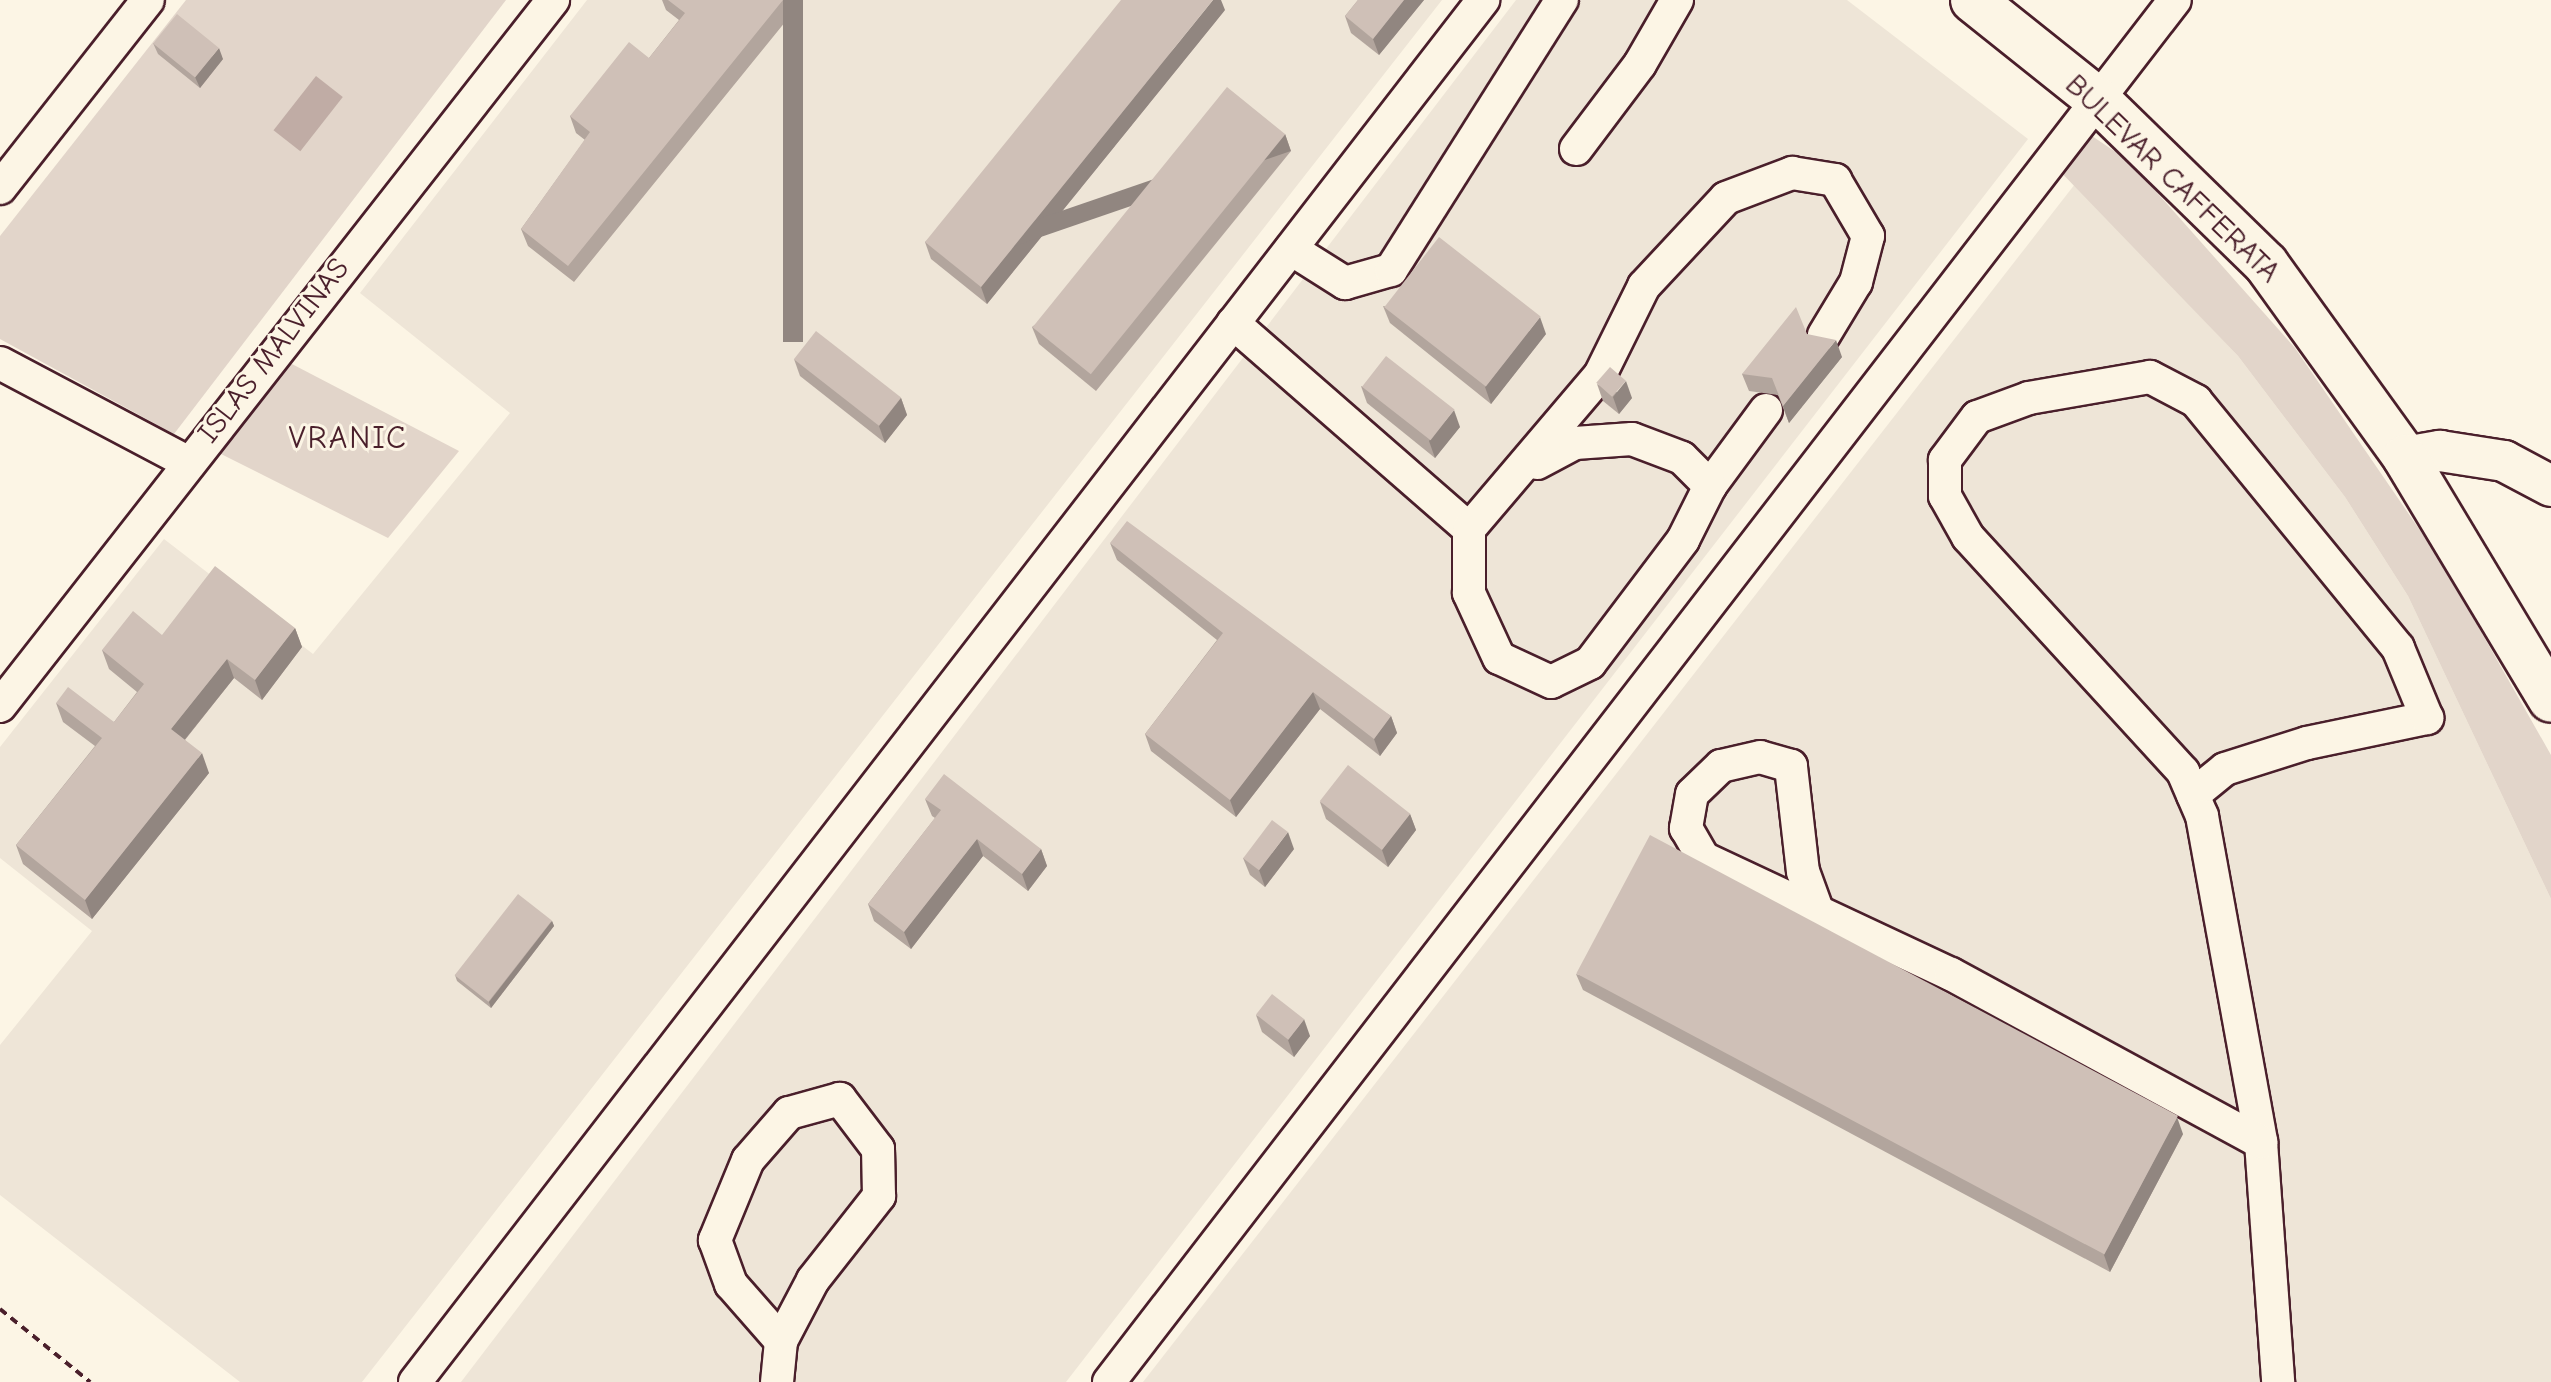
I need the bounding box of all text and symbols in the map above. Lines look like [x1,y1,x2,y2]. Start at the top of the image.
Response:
street label: BULEVAR CAFFERATA [2057,67,2287,291]
street label: ISLAS MALVINAS [191,252,357,450]
district label: VRANIC [288,419,408,457]

